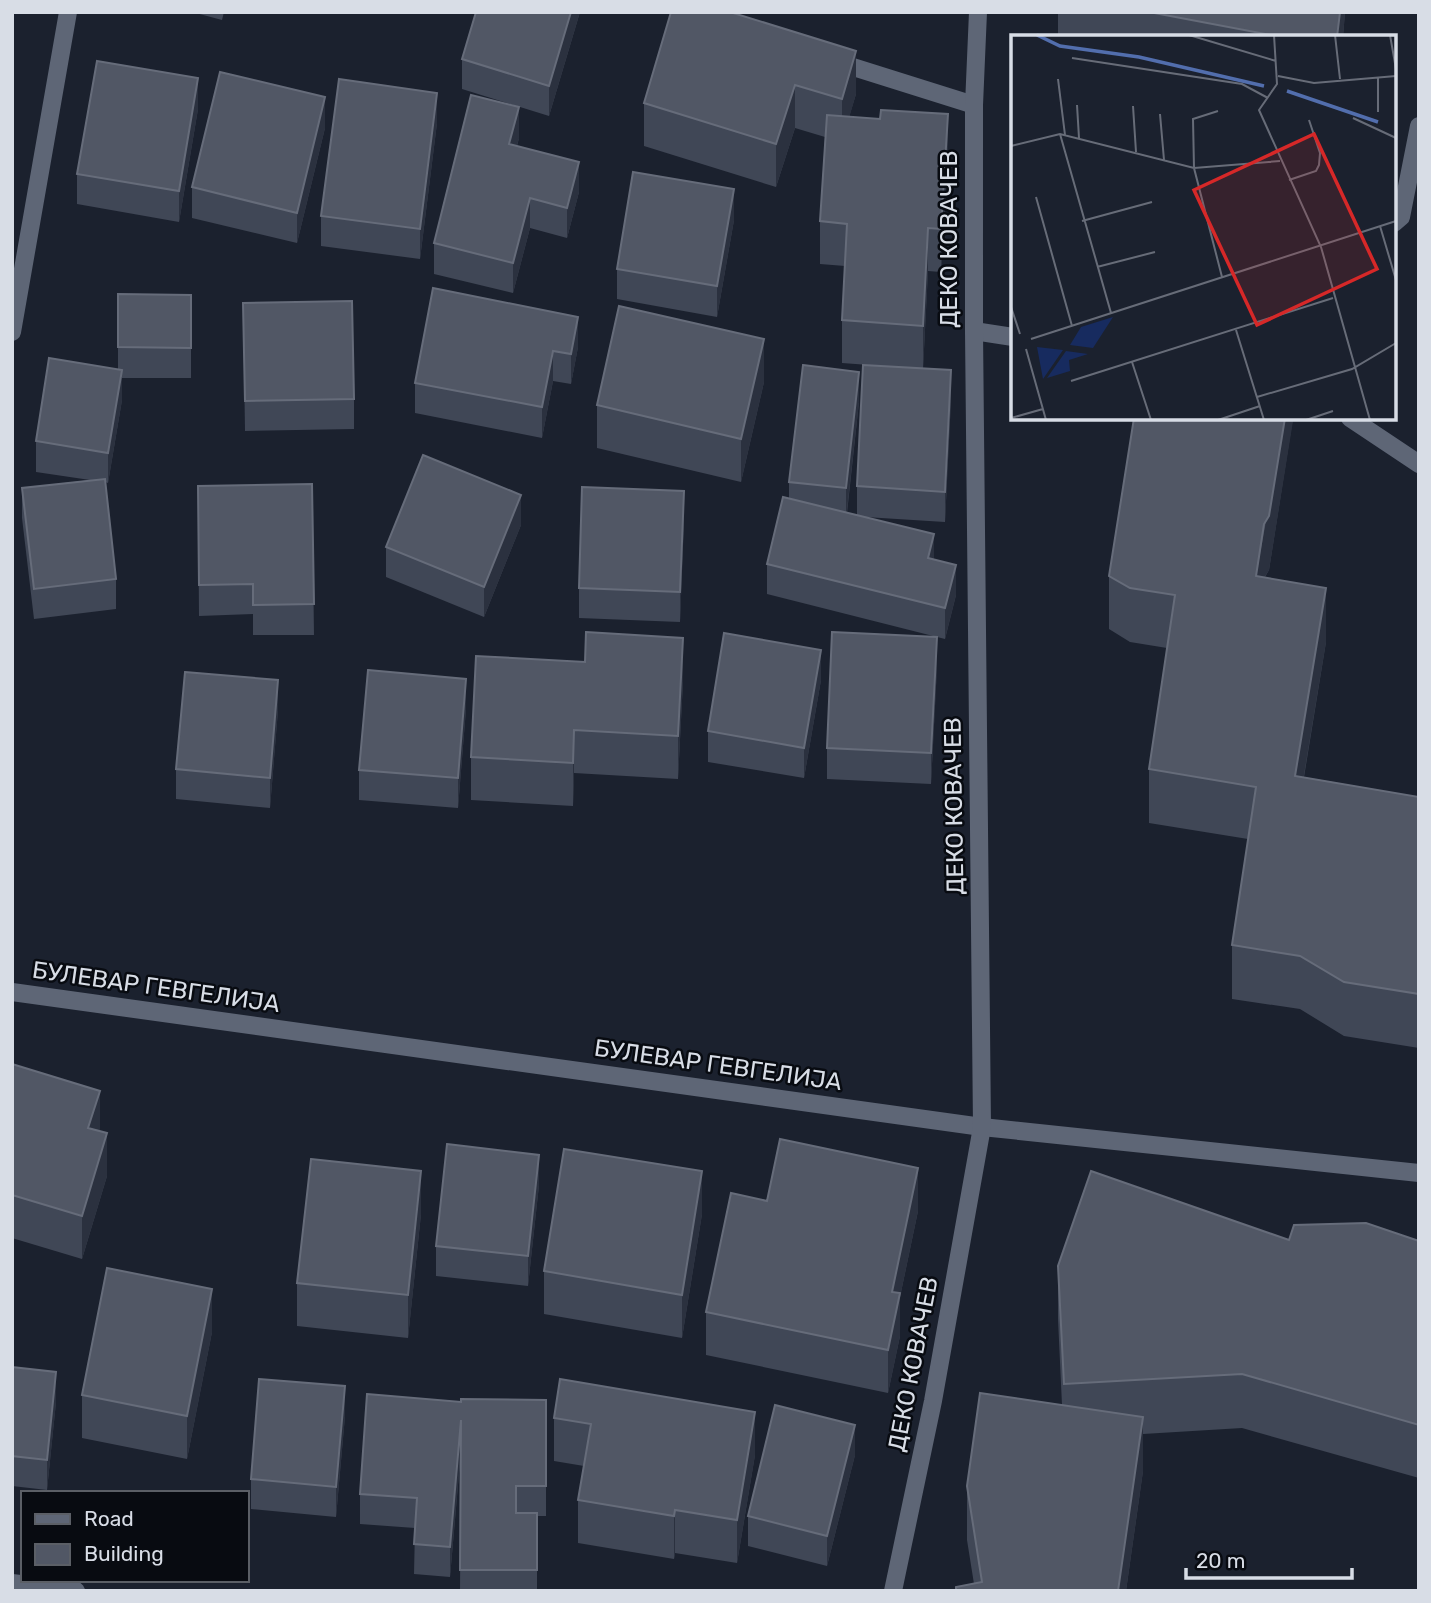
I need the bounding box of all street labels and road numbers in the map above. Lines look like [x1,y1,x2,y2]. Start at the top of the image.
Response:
street label: ДЕКО КОВАЧЕВ [935,150,963,328]
street label: ДЕКО КОВАЧЕВ [938,717,970,895]
street label: БУЛЕВАР ГЕВГЕЛИЈА [30,956,282,1018]
street label: БУЛЕВАР ГЕВГЕЛИЈА [592,1034,844,1096]
street label: ДЕКО КОВАЧЕВ [882,1274,944,1454]

